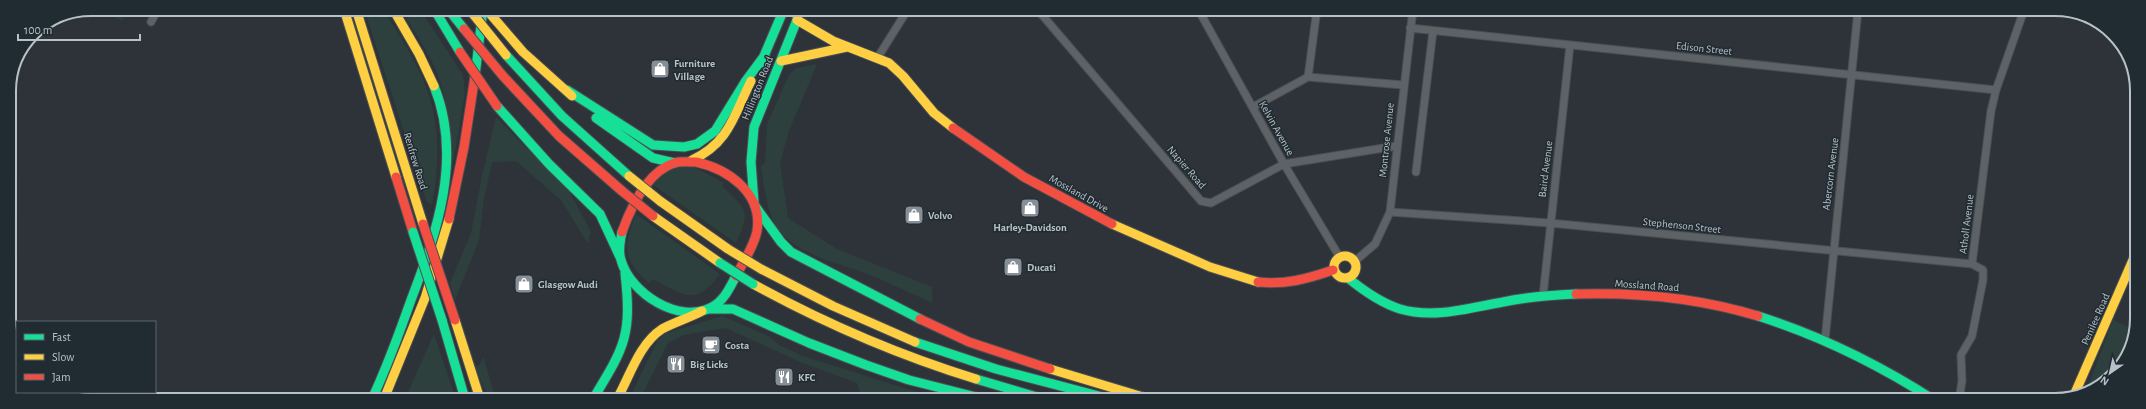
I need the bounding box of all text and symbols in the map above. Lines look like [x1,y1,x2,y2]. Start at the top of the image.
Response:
scale bar [18,16,140,42]
text: 100 m [24,24,52,36]
street label: Edison Street [1675,40,1733,57]
street label: Hillington Road [740,55,775,121]
shop icon: Furniture Village [649,58,671,80]
place label: Furniture Village [674,58,715,82]
street label: Kelvin Avenue [1257,99,1296,157]
street label: Montrose Avenue [1377,102,1396,178]
street label: Renfrew Road [402,131,430,191]
street label: Abercorn Avenue [1821,137,1840,211]
street label: Baird Avenue [1537,140,1554,198]
street label: Napier Road [1165,144,1208,191]
street label: Mossland Drive [1047,173,1110,214]
street label: Atholl Avenue [1957,194,1976,255]
shop icon: Harley-Davidson [1019,197,1041,219]
shop icon: Volvo [903,204,925,226]
place label: Volvo [928,210,953,221]
street label: Stephenson Street [1642,216,1722,235]
place label: Harley-Davidson [993,222,1067,233]
shop icon: Ducati [1002,256,1024,278]
place label: Ducati [1027,262,1056,273]
shop icon: Glasgow Audi [513,273,535,295]
street label: Mossland Road [1614,278,1680,293]
place label: Glasgow Audi [538,279,598,290]
street label: Penilee Road [2079,291,2112,347]
legend [16,321,156,393]
text: Fast [52,331,71,343]
cafe icon: Costa [700,334,722,356]
place label: Costa [725,340,750,351]
text: Slow [52,351,74,363]
restaurant icon: Big Licks [665,353,687,375]
north arrow [2090,353,2130,393]
place label: Big Licks [690,359,728,370]
restaurant icon: KFC [773,366,795,388]
text: Jam [52,371,71,383]
place label: KFC [798,372,815,383]
text: N [2098,374,2111,388]

